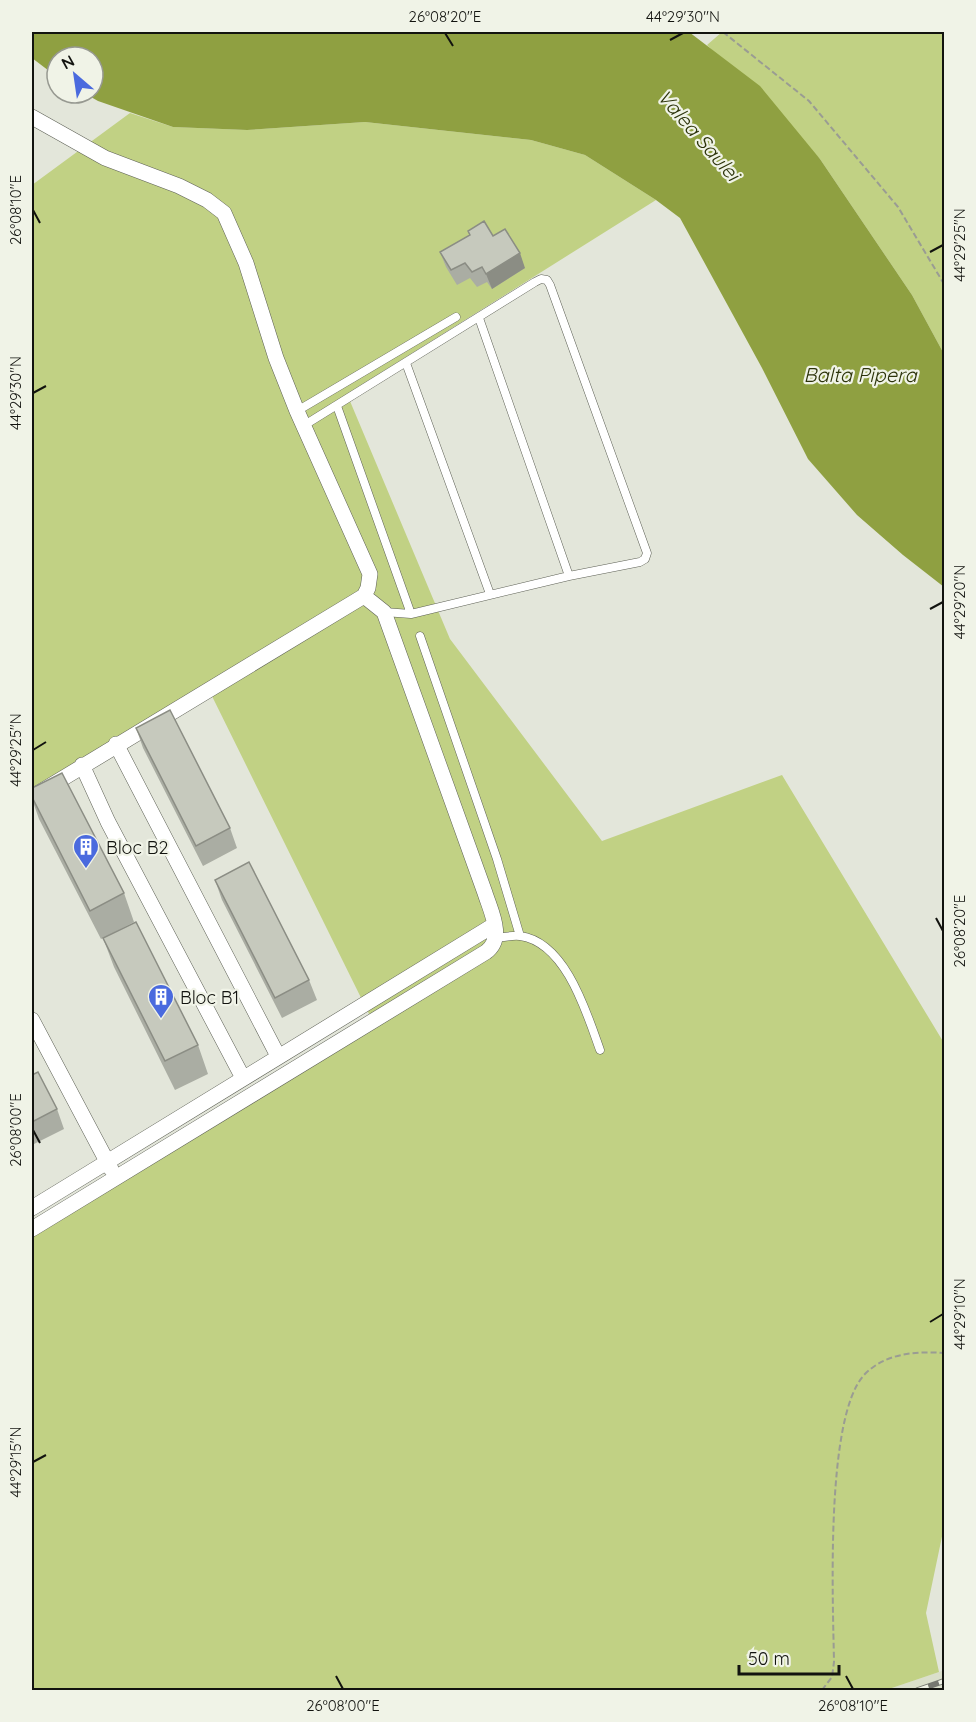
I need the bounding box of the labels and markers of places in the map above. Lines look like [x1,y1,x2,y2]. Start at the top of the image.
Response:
building icon: Bloc B2 [71,832,101,870]
place label: Bloc B2 [106,836,168,859]
building icon: Bloc B1 [146,982,176,1020]
place label: Bloc B1 [180,986,239,1009]

